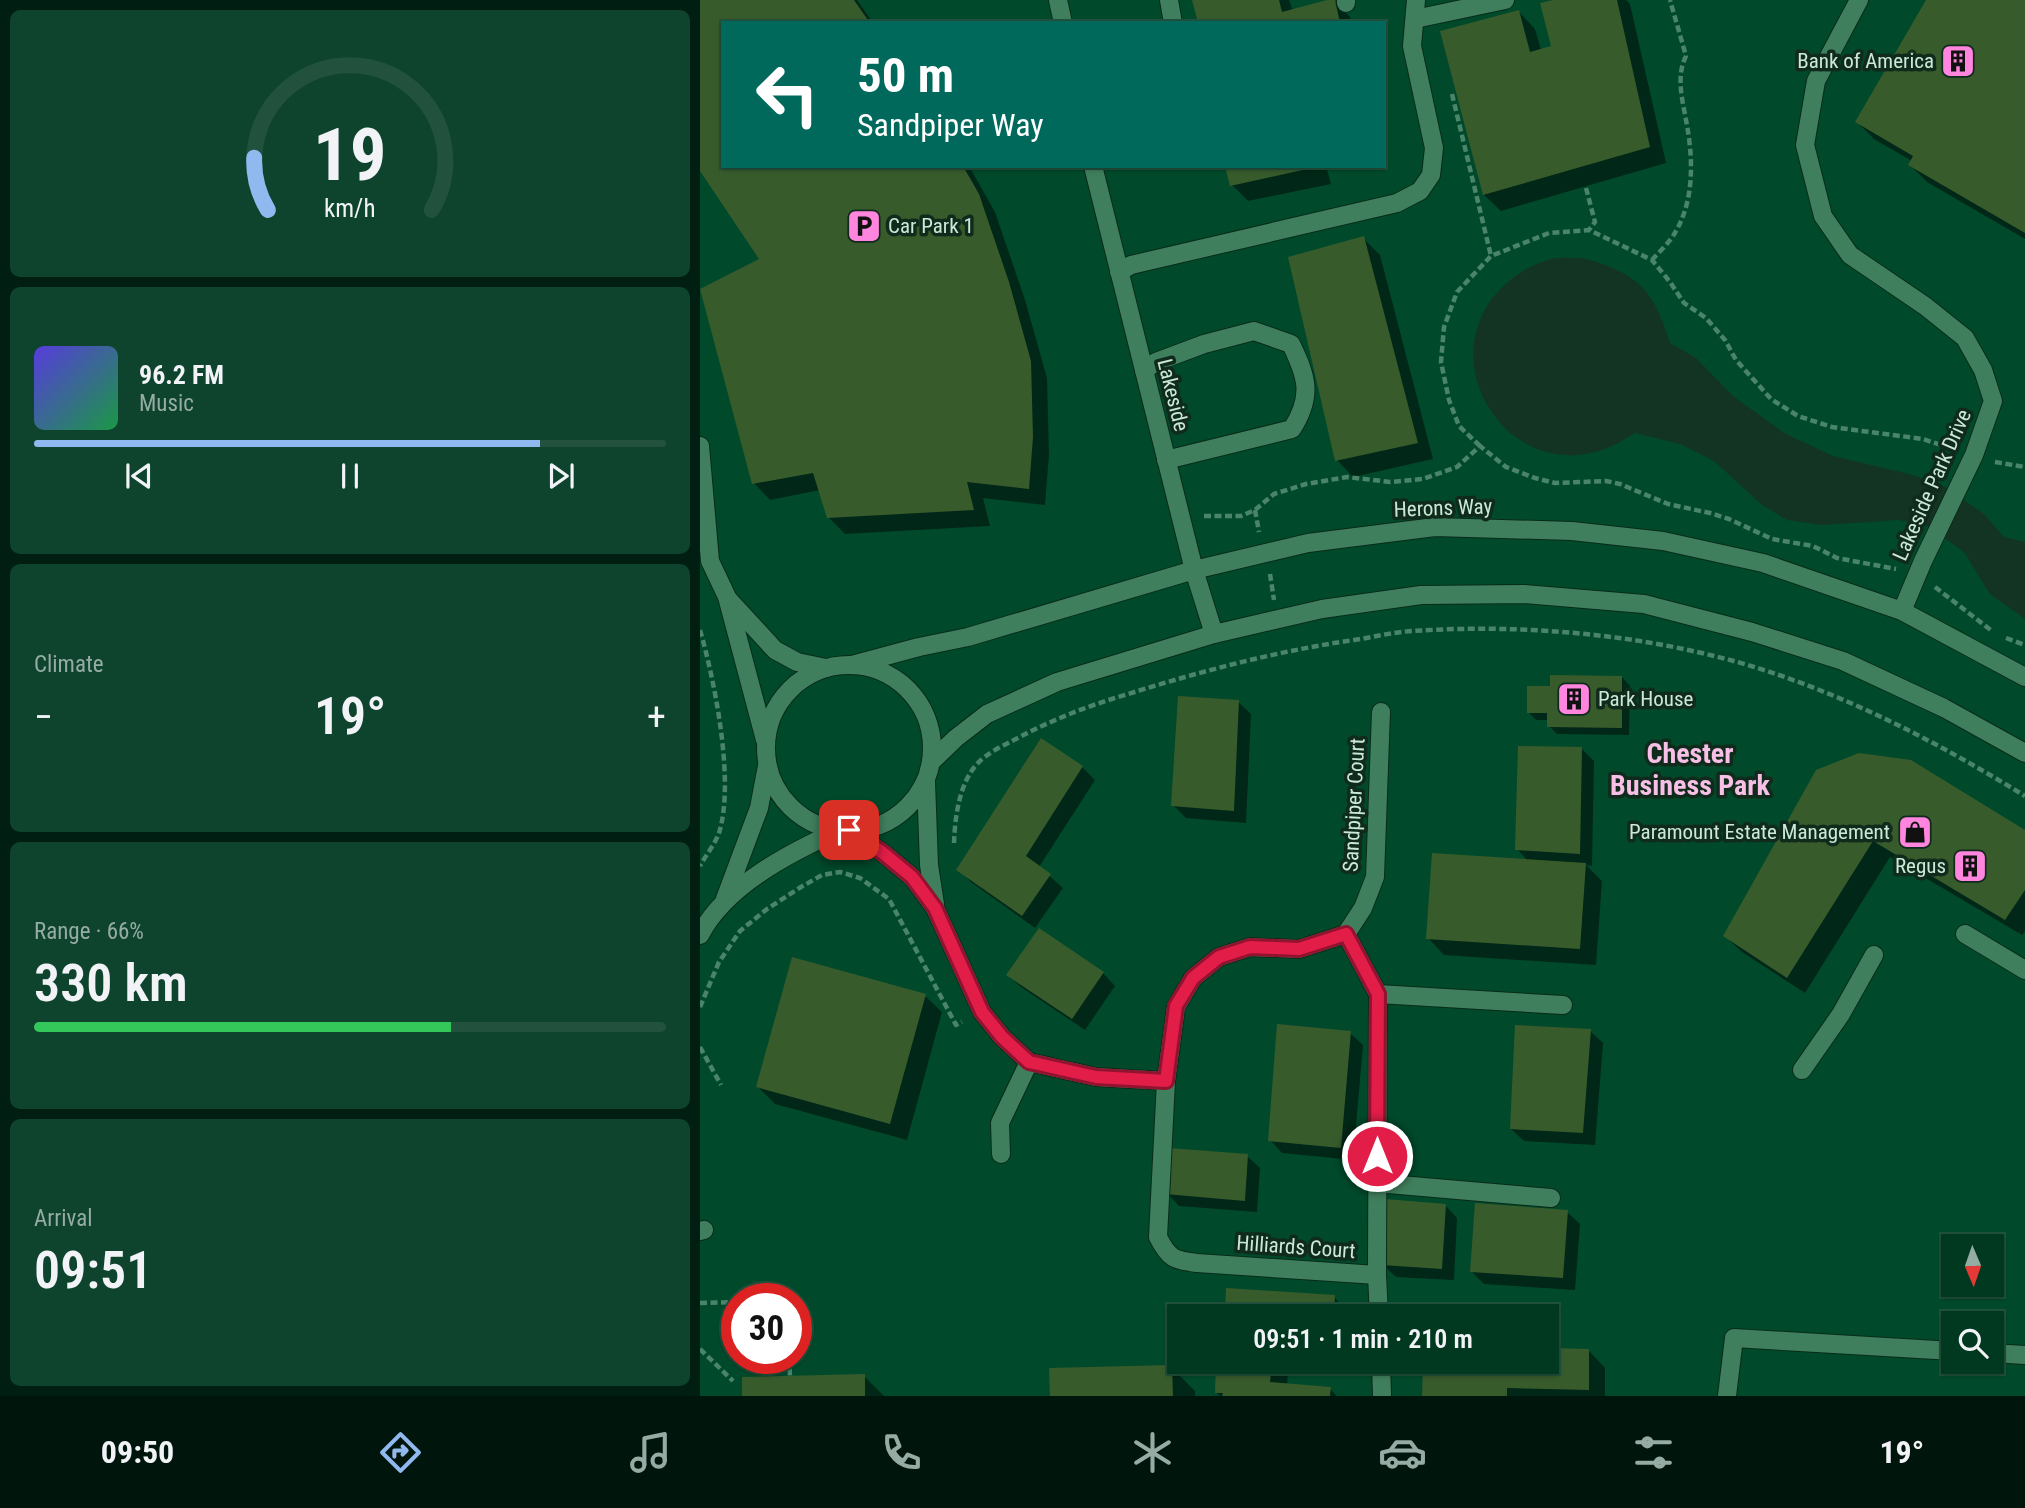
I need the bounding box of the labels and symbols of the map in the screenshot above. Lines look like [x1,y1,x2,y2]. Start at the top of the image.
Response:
building icon: Bank of America [1939,42,1977,80]
place label: Bank of America [1797,49,1934,73]
parking icon: Car Park 1 [845,207,883,245]
place label: Car Park 1 [888,214,974,238]
street label: Lakeside [1152,356,1194,434]
street label: Lakeside Park Drive [1888,406,1976,564]
street label: Herons Way [1393,494,1493,522]
building icon: Park House [1555,680,1593,718]
place label: Park House [1598,687,1694,711]
district label: Chester Business Park [1610,737,1771,802]
street label: Sandpiper Court [1339,738,1369,872]
pin [819,800,879,860]
shop icon: Paramount Estate Management [1896,813,1934,851]
place label: Paramount Estate Management [1629,820,1890,844]
building icon: Regus [1951,847,1989,885]
place label: Regus [1895,854,1946,878]
position arrow [1340,1119,1414,1193]
street label: Hilliards Court [1236,1231,1356,1263]
north arrow [1941,1234,2004,1297]
speed limit sign: 30 [721,1283,812,1374]

